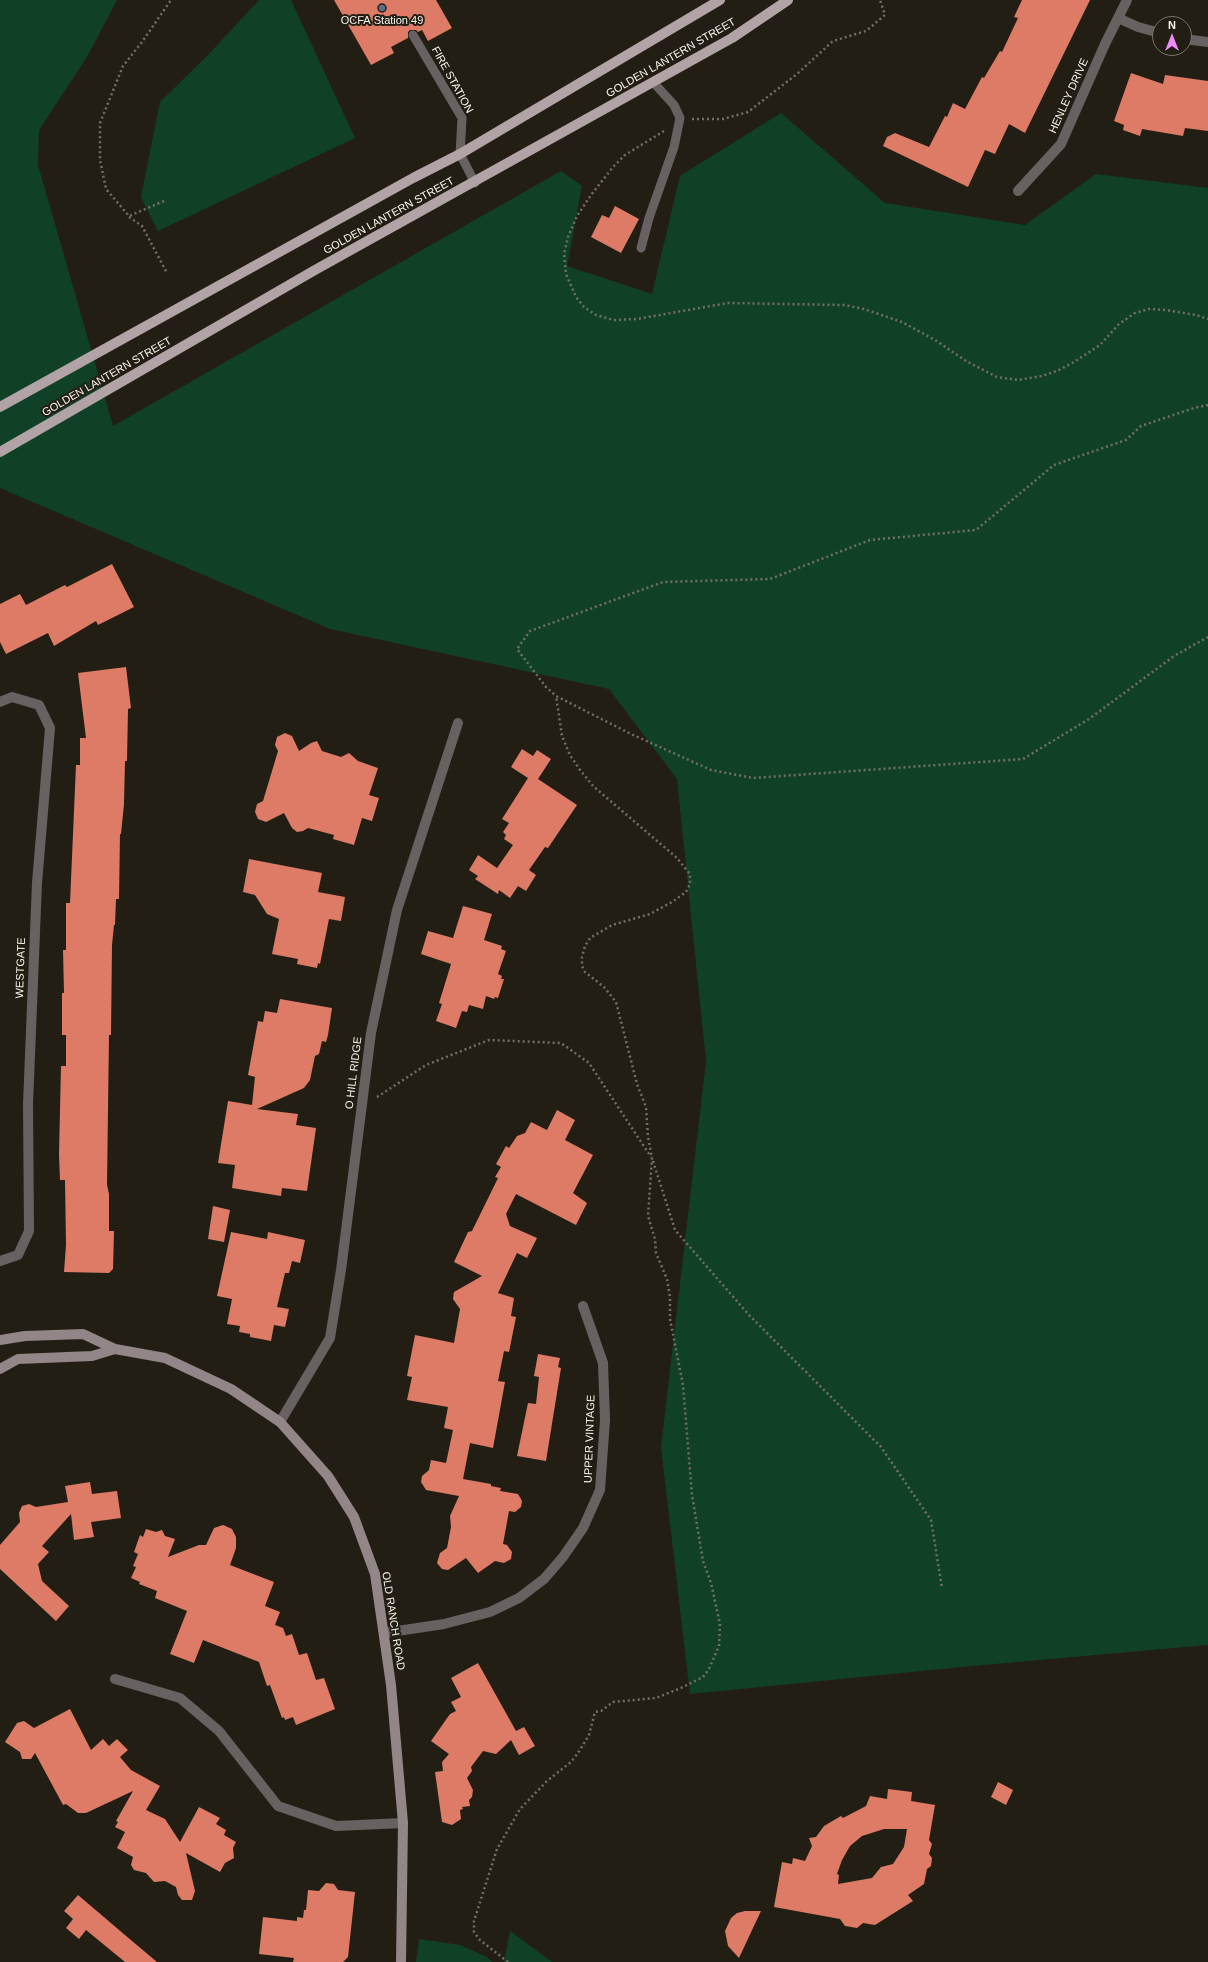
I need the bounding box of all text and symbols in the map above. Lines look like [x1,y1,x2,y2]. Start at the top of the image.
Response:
marker: OCFA Station 49 [377,3,387,13]
place label: OCFA Station 49 [341,14,423,28]
street label: GOLDEN LANTERN STREET [604,15,738,101]
north arrow [1152,16,1192,56]
text: N [1168,19,1176,31]
street label: FIRE STATION [428,44,476,116]
street label: HENLEY DRIVE [1047,56,1091,136]
street label: GOLDEN LANTERN STREET [321,175,457,257]
street label: GOLDEN LANTERN STREET [40,334,174,420]
street label: WESTGATE [13,937,29,999]
street label: O HILL RIDGE [343,1036,365,1110]
street label: UPPER VINTAGE [582,1395,598,1483]
street label: OLD RANCH ROAD [379,1571,407,1671]

